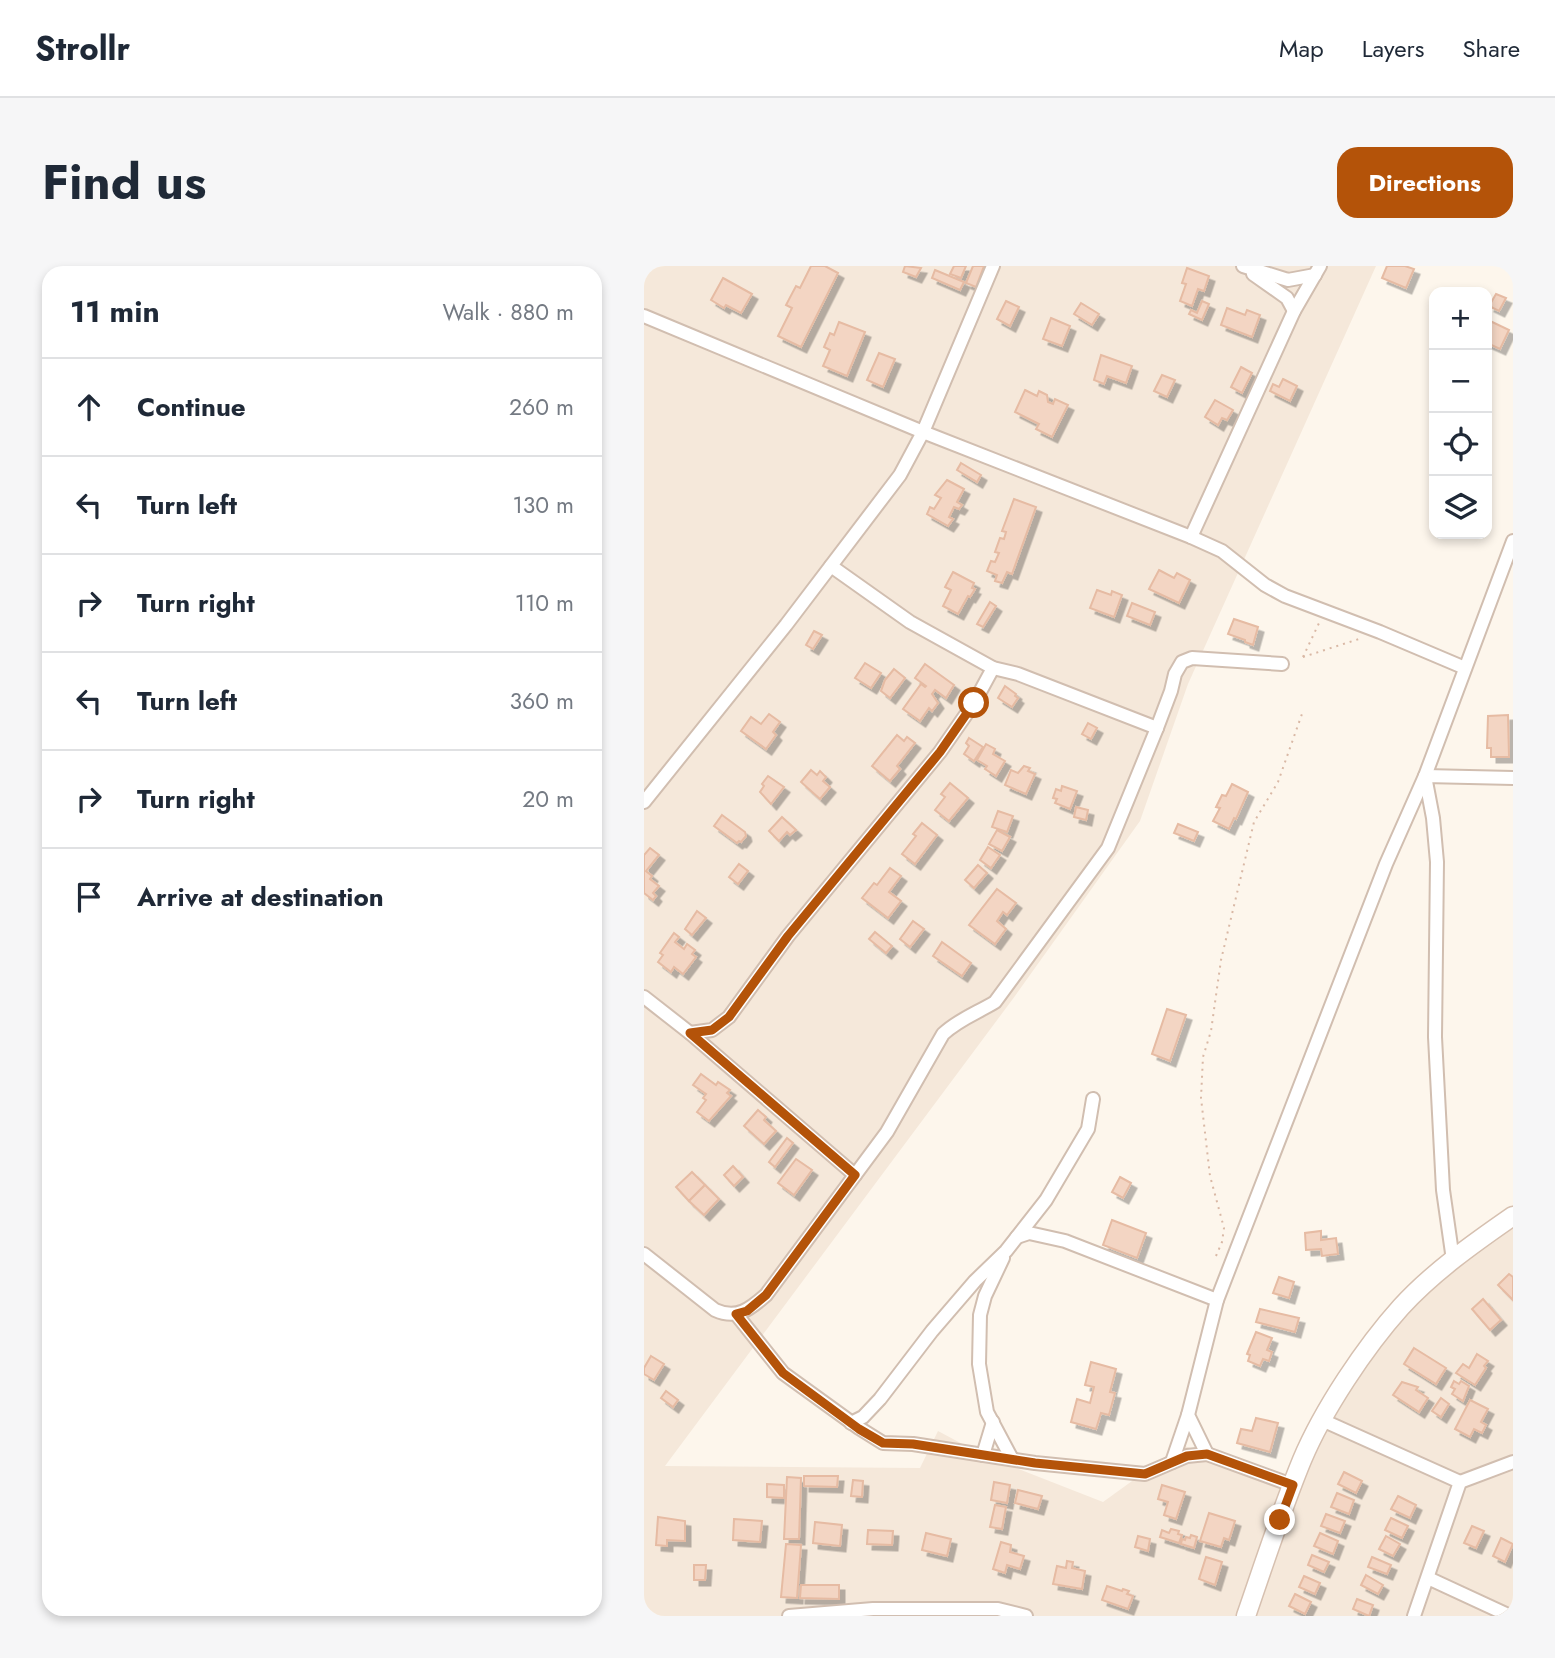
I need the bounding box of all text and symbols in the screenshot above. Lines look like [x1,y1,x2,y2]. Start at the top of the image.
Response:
text: Strollr [35,25,130,72]
text: Map [1279,31,1324,66]
text: Layers [1362,31,1424,66]
text: Share [1462,31,1520,66]
text: Find us [42,147,206,217]
button: Directions [1337,147,1513,218]
map controls [1429,287,1492,539]
button: + [1429,287,1492,350]
text: 11 min [70,290,160,333]
text: Walk · 880 m [443,295,574,329]
button: − [1429,350,1492,413]
icon: ahead [70,388,108,426]
text: Continue [137,388,246,426]
text: 260 m [509,390,574,424]
button: locate [1429,413,1492,476]
button: layers [1429,476,1492,539]
icon: left [70,486,108,524]
text: Turn left [137,486,237,524]
text: 130 m [512,488,574,522]
icon: right [70,584,108,622]
text: Turn right [137,584,255,622]
text: 110 m [515,586,574,620]
icon: left [70,682,108,720]
text: Turn left [137,682,237,720]
text: 360 m [510,684,574,718]
route start [958,687,989,718]
icon: right [70,780,108,818]
text: Turn right [137,780,255,818]
text: 20 m [522,782,574,816]
icon: arrive [70,878,108,916]
text: Arrive at destination [137,878,384,916]
route end [1264,1504,1295,1535]

